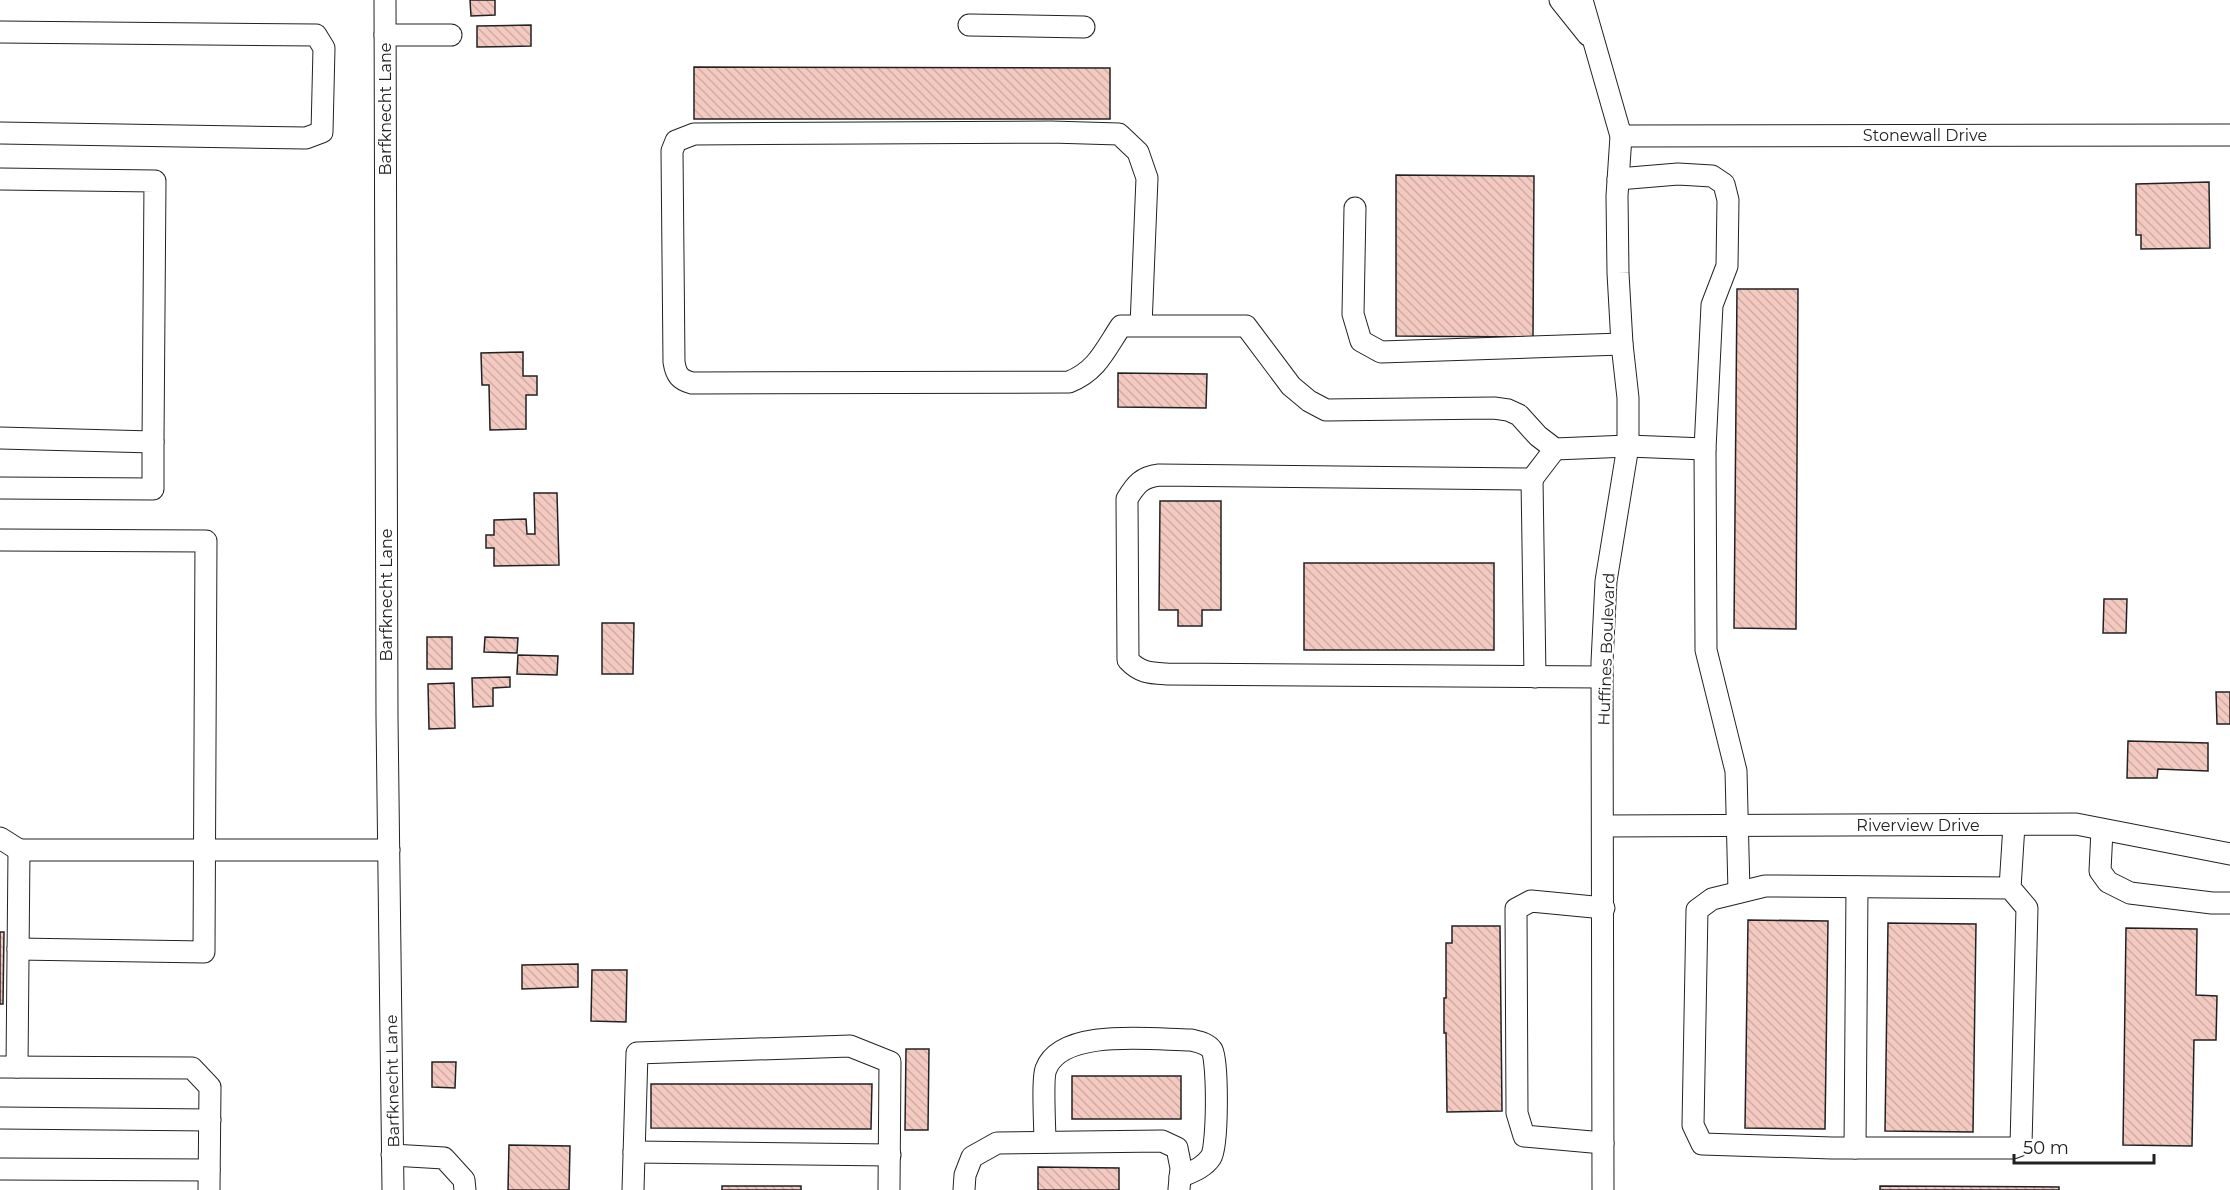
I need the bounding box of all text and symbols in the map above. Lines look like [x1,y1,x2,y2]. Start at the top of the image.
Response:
street label: Barfknecht Lane [376,42,395,176]
street label: Stonewall Drive [1863,126,1987,145]
street label: Barfknecht Lane [377,528,396,662]
street label: Huffines Boulevard [1594,572,1619,726]
street label: Riverview Drive [1856,816,1980,835]
street label: Barfknecht Lane [382,1014,403,1148]
scale bar [2014,1127,2154,1165]
text: 50 m [2023,1137,2069,1159]

